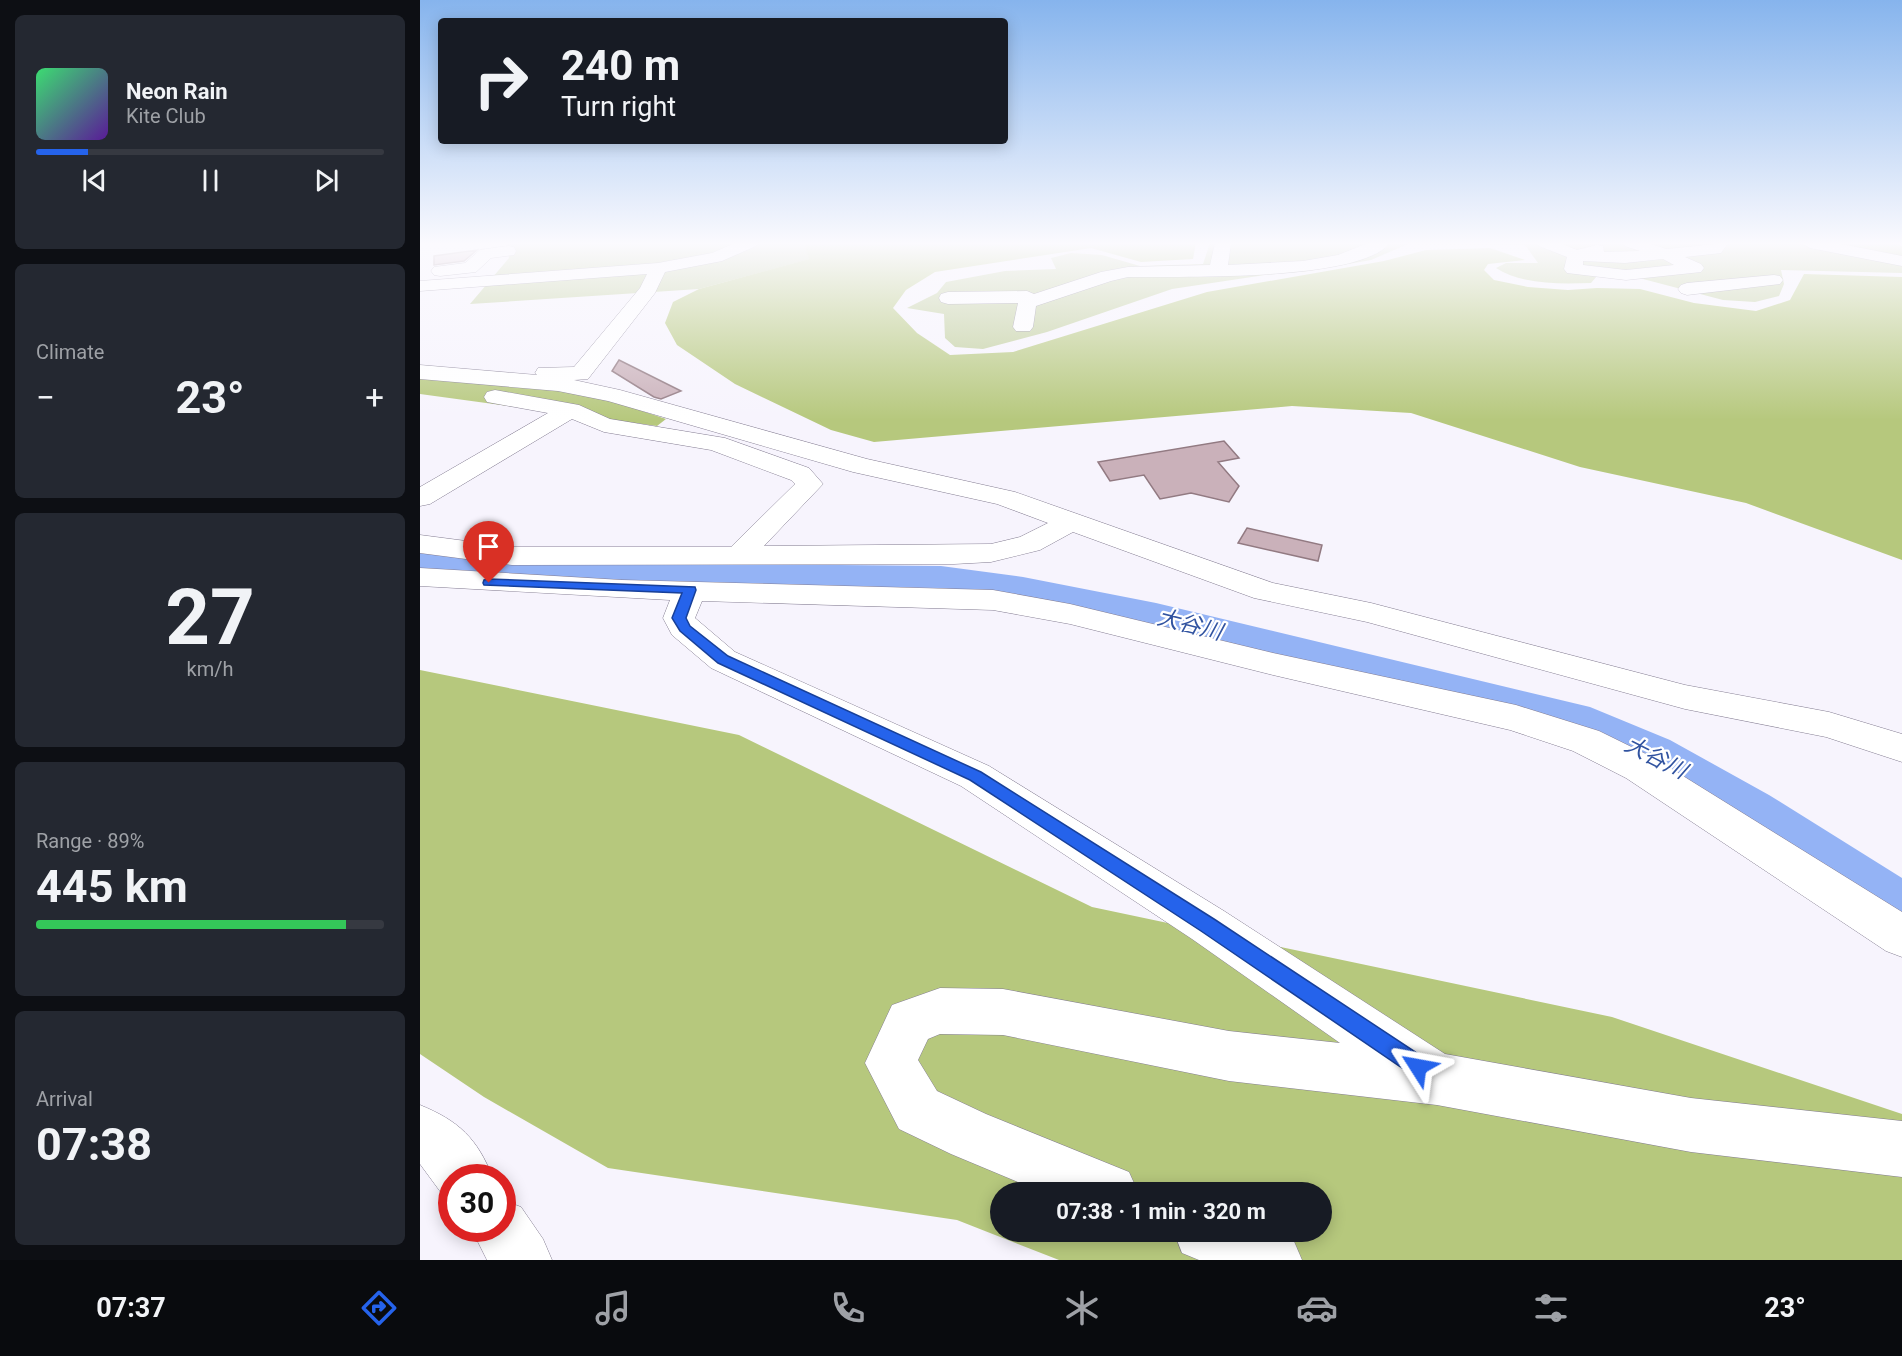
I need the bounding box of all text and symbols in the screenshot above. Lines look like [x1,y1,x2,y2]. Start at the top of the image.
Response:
text: 240 m [561,41,680,90]
icon: right [462,42,540,120]
text: Neon Rain [126,79,228,104]
text: Turn right [561,91,676,123]
text: Kite Club [126,104,206,128]
icon: previous [78,164,111,197]
icon: pause [194,164,227,197]
icon: next [310,164,343,197]
text: Climate [36,340,104,364]
text: 23° [175,371,245,424]
text: − [36,378,55,417]
text: + [365,378,384,417]
pin [463,521,514,583]
icon: arrive [472,530,505,563]
text: 27 [165,572,255,663]
water label: 大谷川 [1155,604,1227,645]
text: km/h [187,657,233,681]
water label: 大谷川 [1621,731,1693,784]
text: Range · 89% [36,829,144,853]
text: 445 km [36,860,188,913]
position arrow [1386,1035,1450,1099]
text: Arrival [36,1087,93,1111]
text: 07:38 [36,1118,152,1171]
speed limit sign: 30 [438,1164,516,1242]
text: 07:38 · 1 min · 320 m [1056,1199,1266,1224]
icon: directions [358,1287,400,1329]
icon: music [592,1287,634,1329]
icon: phone [827,1287,869,1329]
icon: climate [1061,1287,1103,1329]
icon: car [1296,1287,1338,1329]
icon: filters [1530,1287,1572,1329]
text: 07:37 [96,1292,166,1324]
text: 23° [1764,1292,1806,1324]

